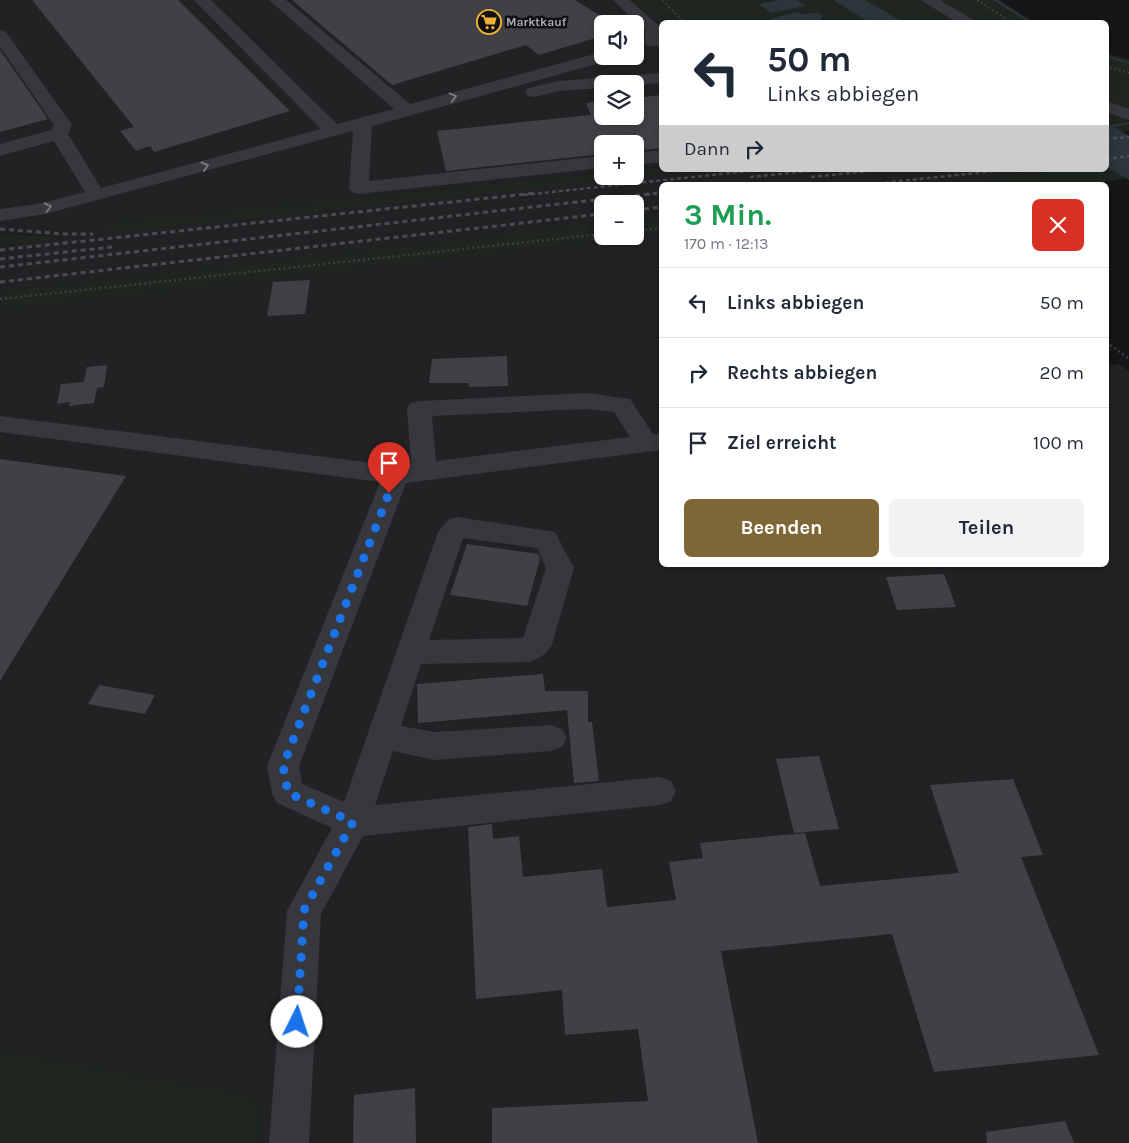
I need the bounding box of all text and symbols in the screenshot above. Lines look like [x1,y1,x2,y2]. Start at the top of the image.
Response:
supermarket icon: Marktkauf [476,9,502,35]
place label: Marktkauf [506,15,567,29]
map controls [594,15,644,245]
button: sound [594,15,644,65]
text: 50 m [767,39,852,80]
icon: left [684,40,749,105]
button: layers [594,75,644,125]
text: Links abbiegen [767,81,919,107]
one-way arrow [449,92,458,103]
button: + [594,135,644,185]
icon: right [740,135,768,163]
text: Dann [684,138,730,160]
one-way arrow [201,161,210,172]
button: − [594,195,644,245]
text: 3 Min. [684,197,771,233]
button: close [1032,199,1084,251]
one-way arrow [44,202,53,213]
text: 170 m · 12:13 [684,234,769,253]
icon: left [684,289,712,317]
text: Links abbiegen [727,292,864,314]
text: 50 m [1040,292,1084,314]
icon: right [684,359,712,387]
text: Rechts abbiegen [727,362,877,384]
text: 20 m [1039,362,1084,384]
icon: arrive [684,429,712,457]
text: Ziel erreicht [727,432,837,454]
text: 100 m [1033,432,1084,454]
pin [368,442,410,493]
icon: arrive [375,449,403,477]
button: Beenden [684,499,879,557]
button: Teilen [889,499,1084,557]
position arrow [270,995,322,1047]

